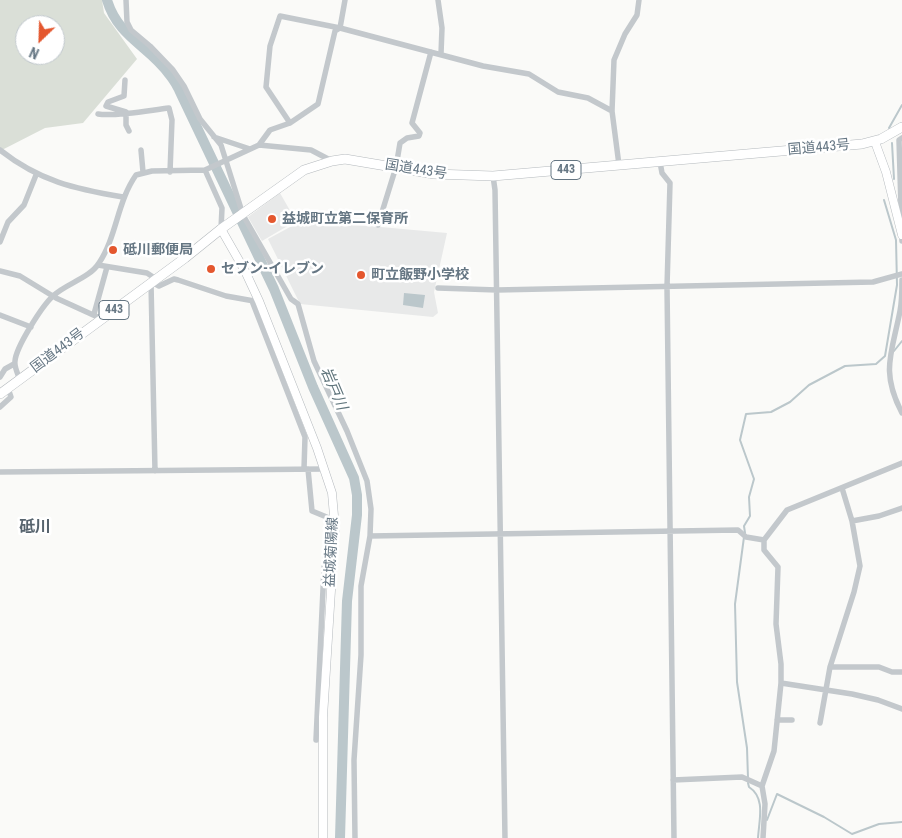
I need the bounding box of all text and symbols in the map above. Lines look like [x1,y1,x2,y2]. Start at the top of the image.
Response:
north arrow [15,15,65,65]
text: N [27,44,41,62]
street label: 国道443号 [787,137,851,159]
street label: 国道443号 [384,157,448,183]
road number: 443 [551,160,581,180]
place label: 益城町立第二保育所 [282,211,408,227]
marker: 益城町立第二保育所 [266,213,278,225]
place label: 砥川郵便局 [123,242,193,258]
marker: 砥川郵便局 [107,244,119,256]
place label: セブン-イレブン [221,261,324,277]
marker: セブン-イレブン [205,263,217,275]
place label: 町立飯野小学校 [371,267,469,283]
marker: 町立飯野小学校 [355,269,367,281]
road number: 443 [99,300,129,320]
street label: 国道443号 [28,325,88,377]
water label: 岩戸川 [316,365,350,413]
street label: 益城菊陽線 [322,517,342,587]
district label: 砥川 [19,518,51,538]

